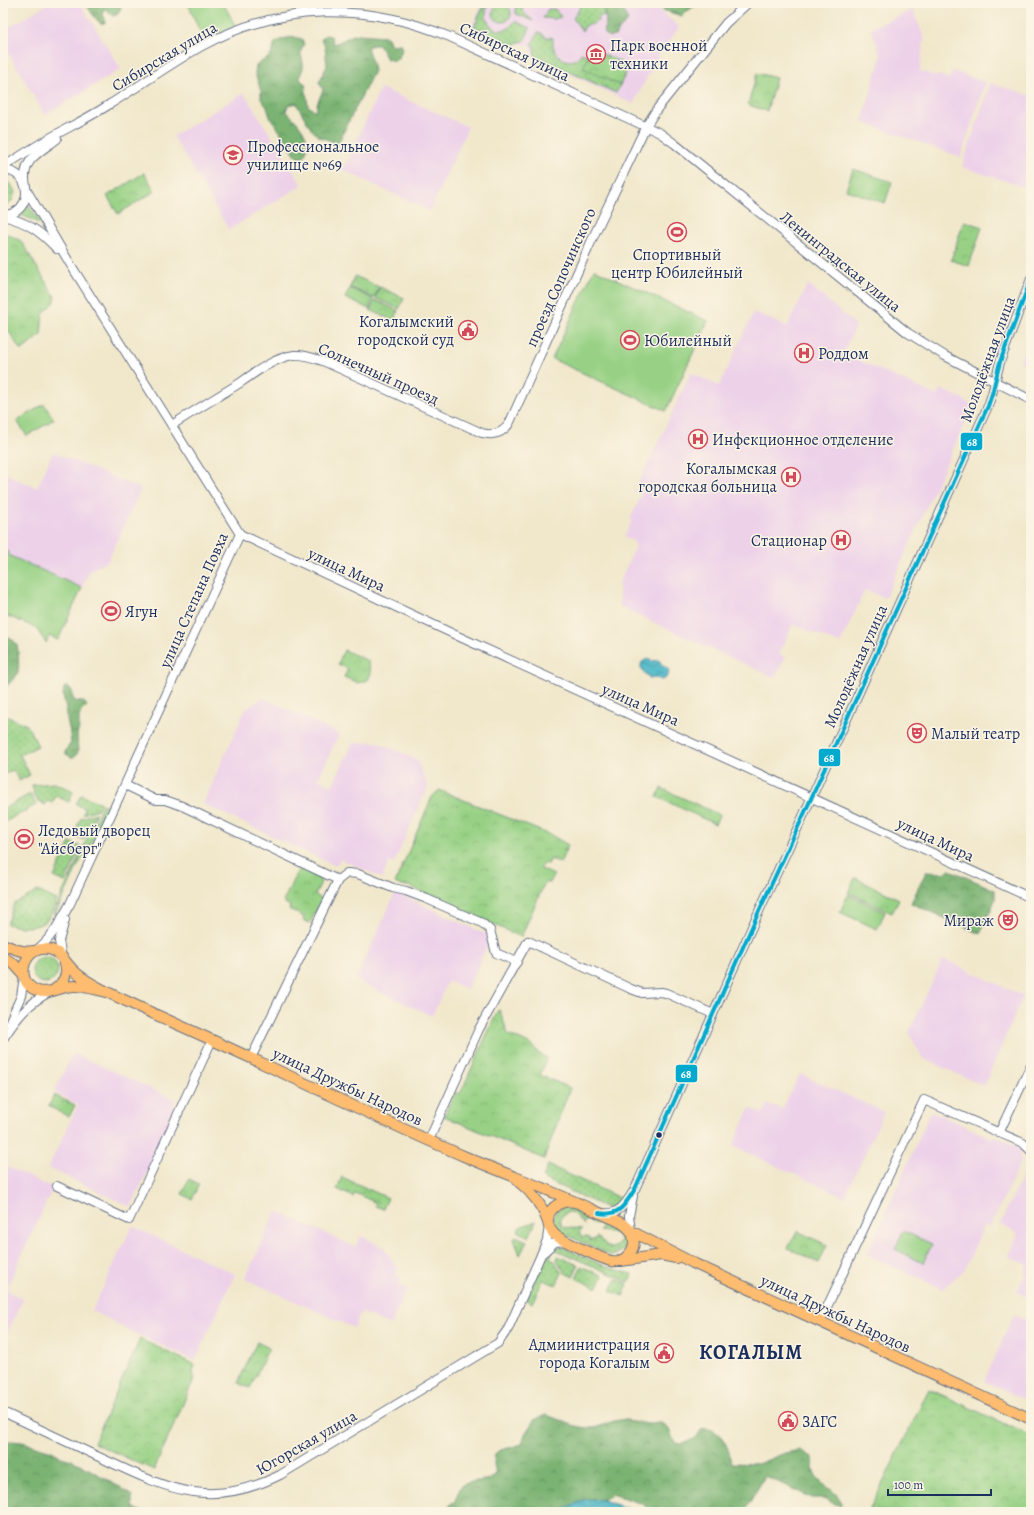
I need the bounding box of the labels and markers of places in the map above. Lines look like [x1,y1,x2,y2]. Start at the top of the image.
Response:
place label: Парк военной техники [610,35,707,75]
museum icon: Парк военной техники [585,43,607,65]
place label: Профессиональное училище №69 [246,136,379,176]
school or university icon: Профессиональное училище №69 [222,144,244,166]
sports icon: Спортивный центр Юбилейный [666,221,688,243]
place label: Спортивный центр Юбилейный [611,244,743,284]
place label: Когалымский городской суд [357,311,454,351]
public building icon: Когалымский городской суд [457,319,479,341]
sports icon: Юбилейный [619,329,641,351]
place label: Юбилейный [644,330,732,352]
hospital icon: Роддом [793,342,815,364]
place label: Роддом [818,343,869,365]
hospital icon: Инфекционное отделение [687,428,709,450]
place label: Инфекционное отделение [712,429,894,451]
place label: Когалымская городская больница [638,458,778,498]
hospital icon: Когалымская городская больница [780,466,802,488]
hospital icon: Стационар [830,529,852,551]
place label: Стационар [751,530,827,552]
sports icon: Ягун [100,600,122,622]
place label: Ягун [125,601,158,623]
theatre icon: Малый театр [906,722,928,744]
place label: Малый театр [931,723,1020,745]
place label: Ледовый дворец "Айсберг" [38,820,150,860]
sports icon: Ледовый дворец "Айсберг" [13,828,35,850]
theatre icon: Мираж [997,909,1019,931]
place label: Мираж [943,910,994,932]
unlabelled marker [654,1130,664,1140]
place label: Адмиинистрация города Когалым [528,1334,650,1374]
public building icon: Адмиинистрация города Когалым [653,1342,675,1364]
public building icon: ЗАГС [777,1410,799,1432]
place label: ЗАГС [802,1411,837,1433]

